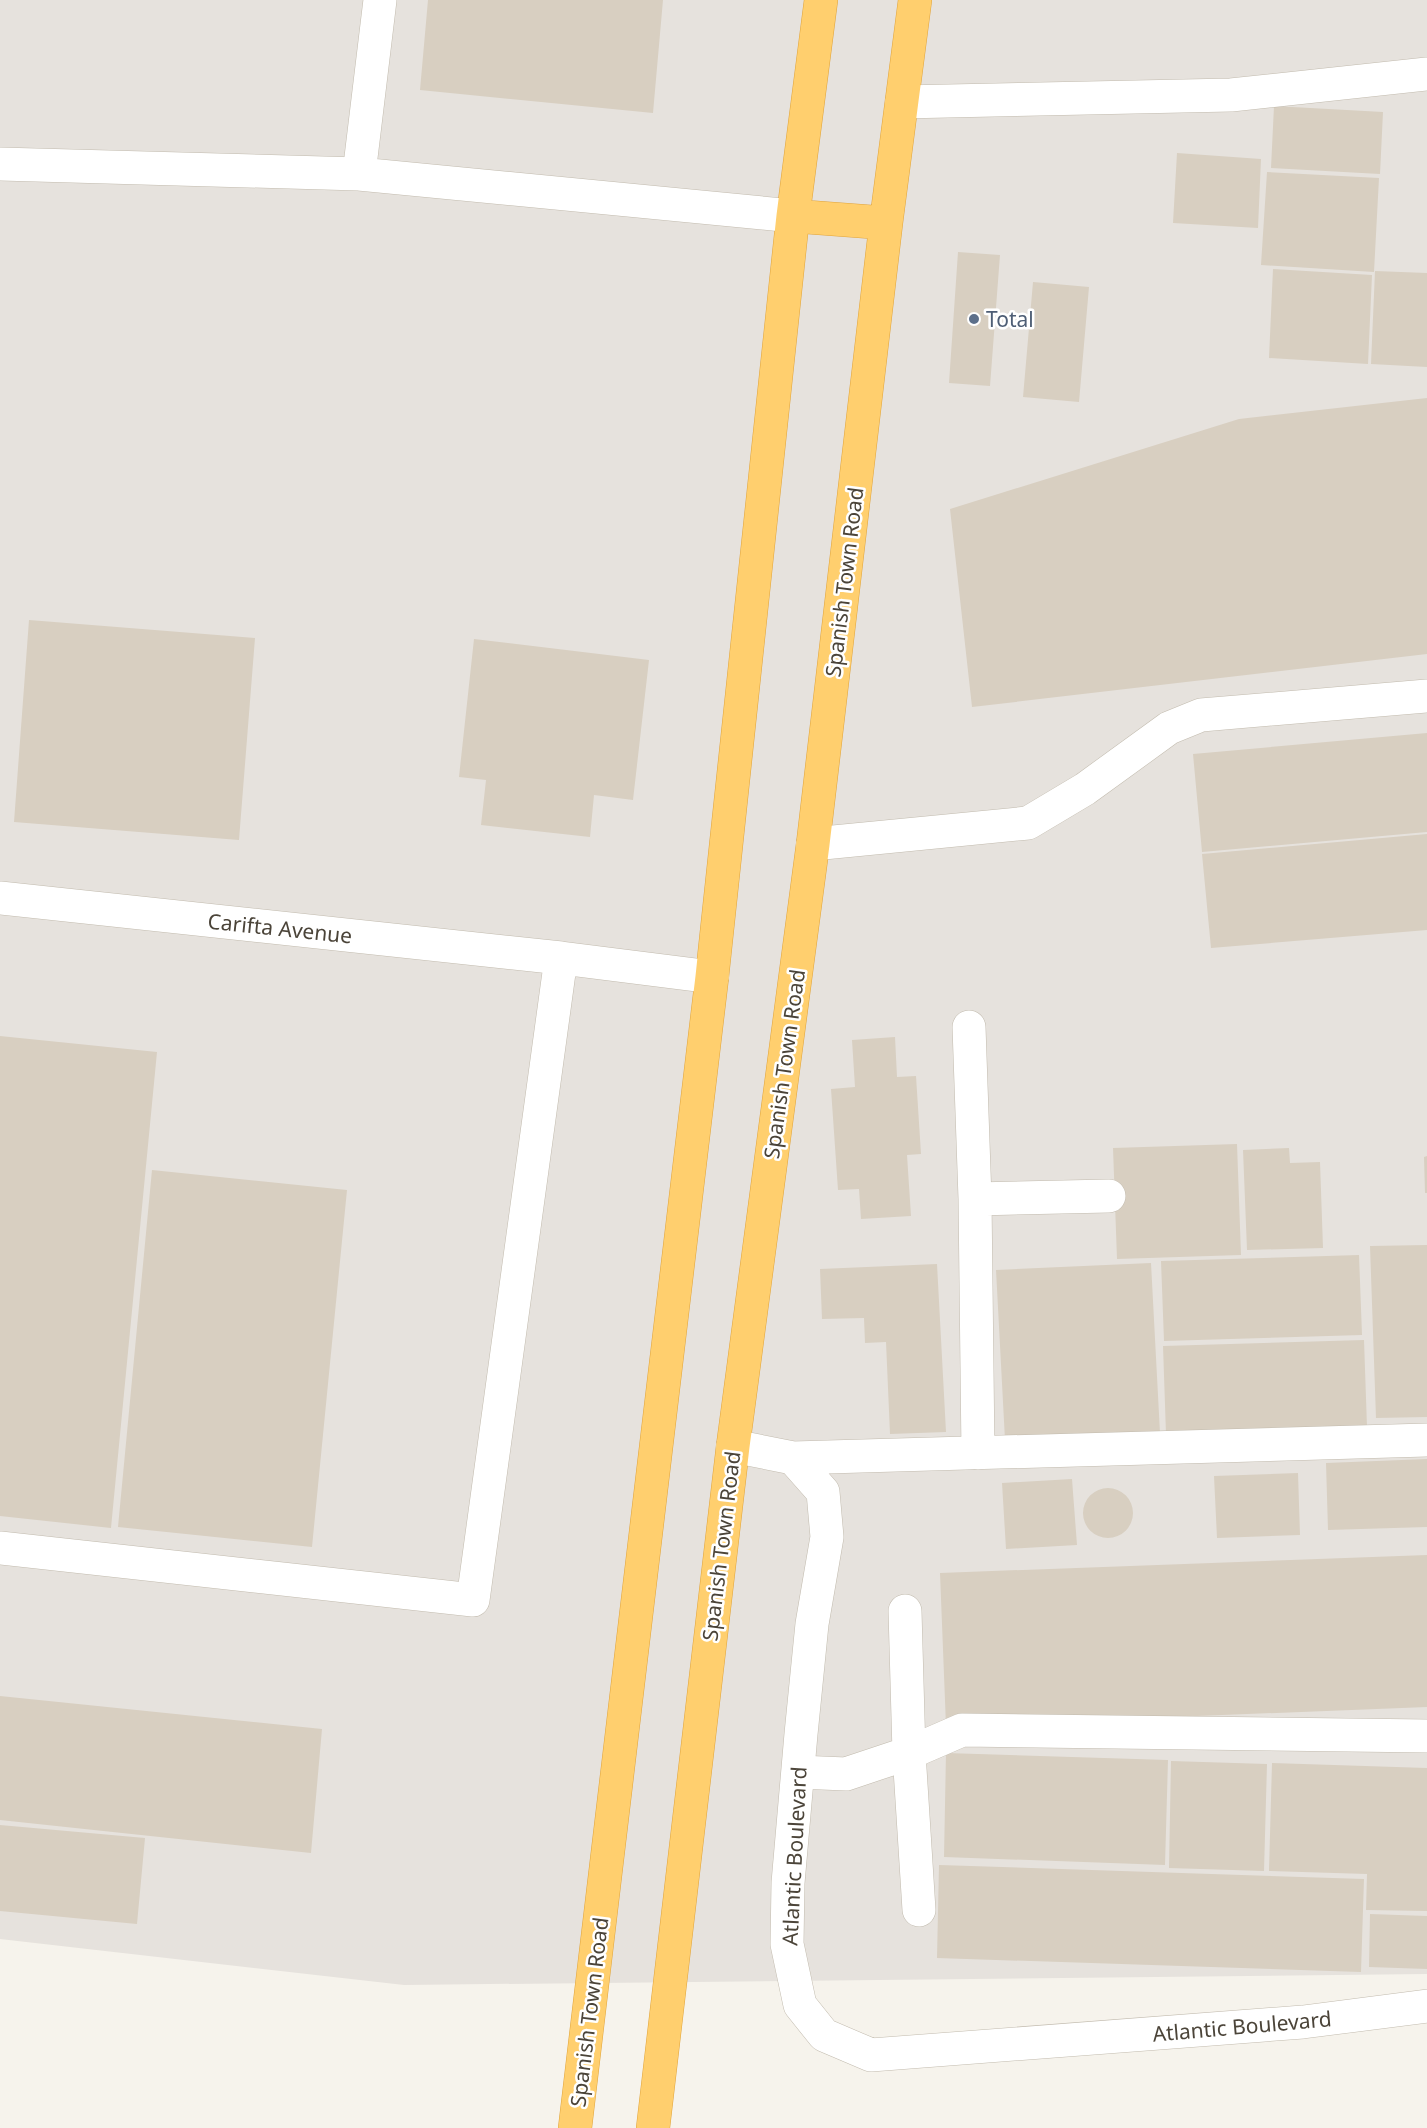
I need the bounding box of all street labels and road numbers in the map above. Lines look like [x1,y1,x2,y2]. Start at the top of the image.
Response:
street label: Spanish Town Road [818,485,870,679]
street label: Carifta Avenue [206,907,354,949]
street label: Spanish Town Road [757,967,811,1161]
street label: Spanish Town Road [695,1449,747,1643]
street label: Atlantic Boulevard [775,1766,813,1946]
street label: Spanish Town Road [563,1915,615,2109]
street label: Atlantic Boulevard [1151,2004,1333,2048]

